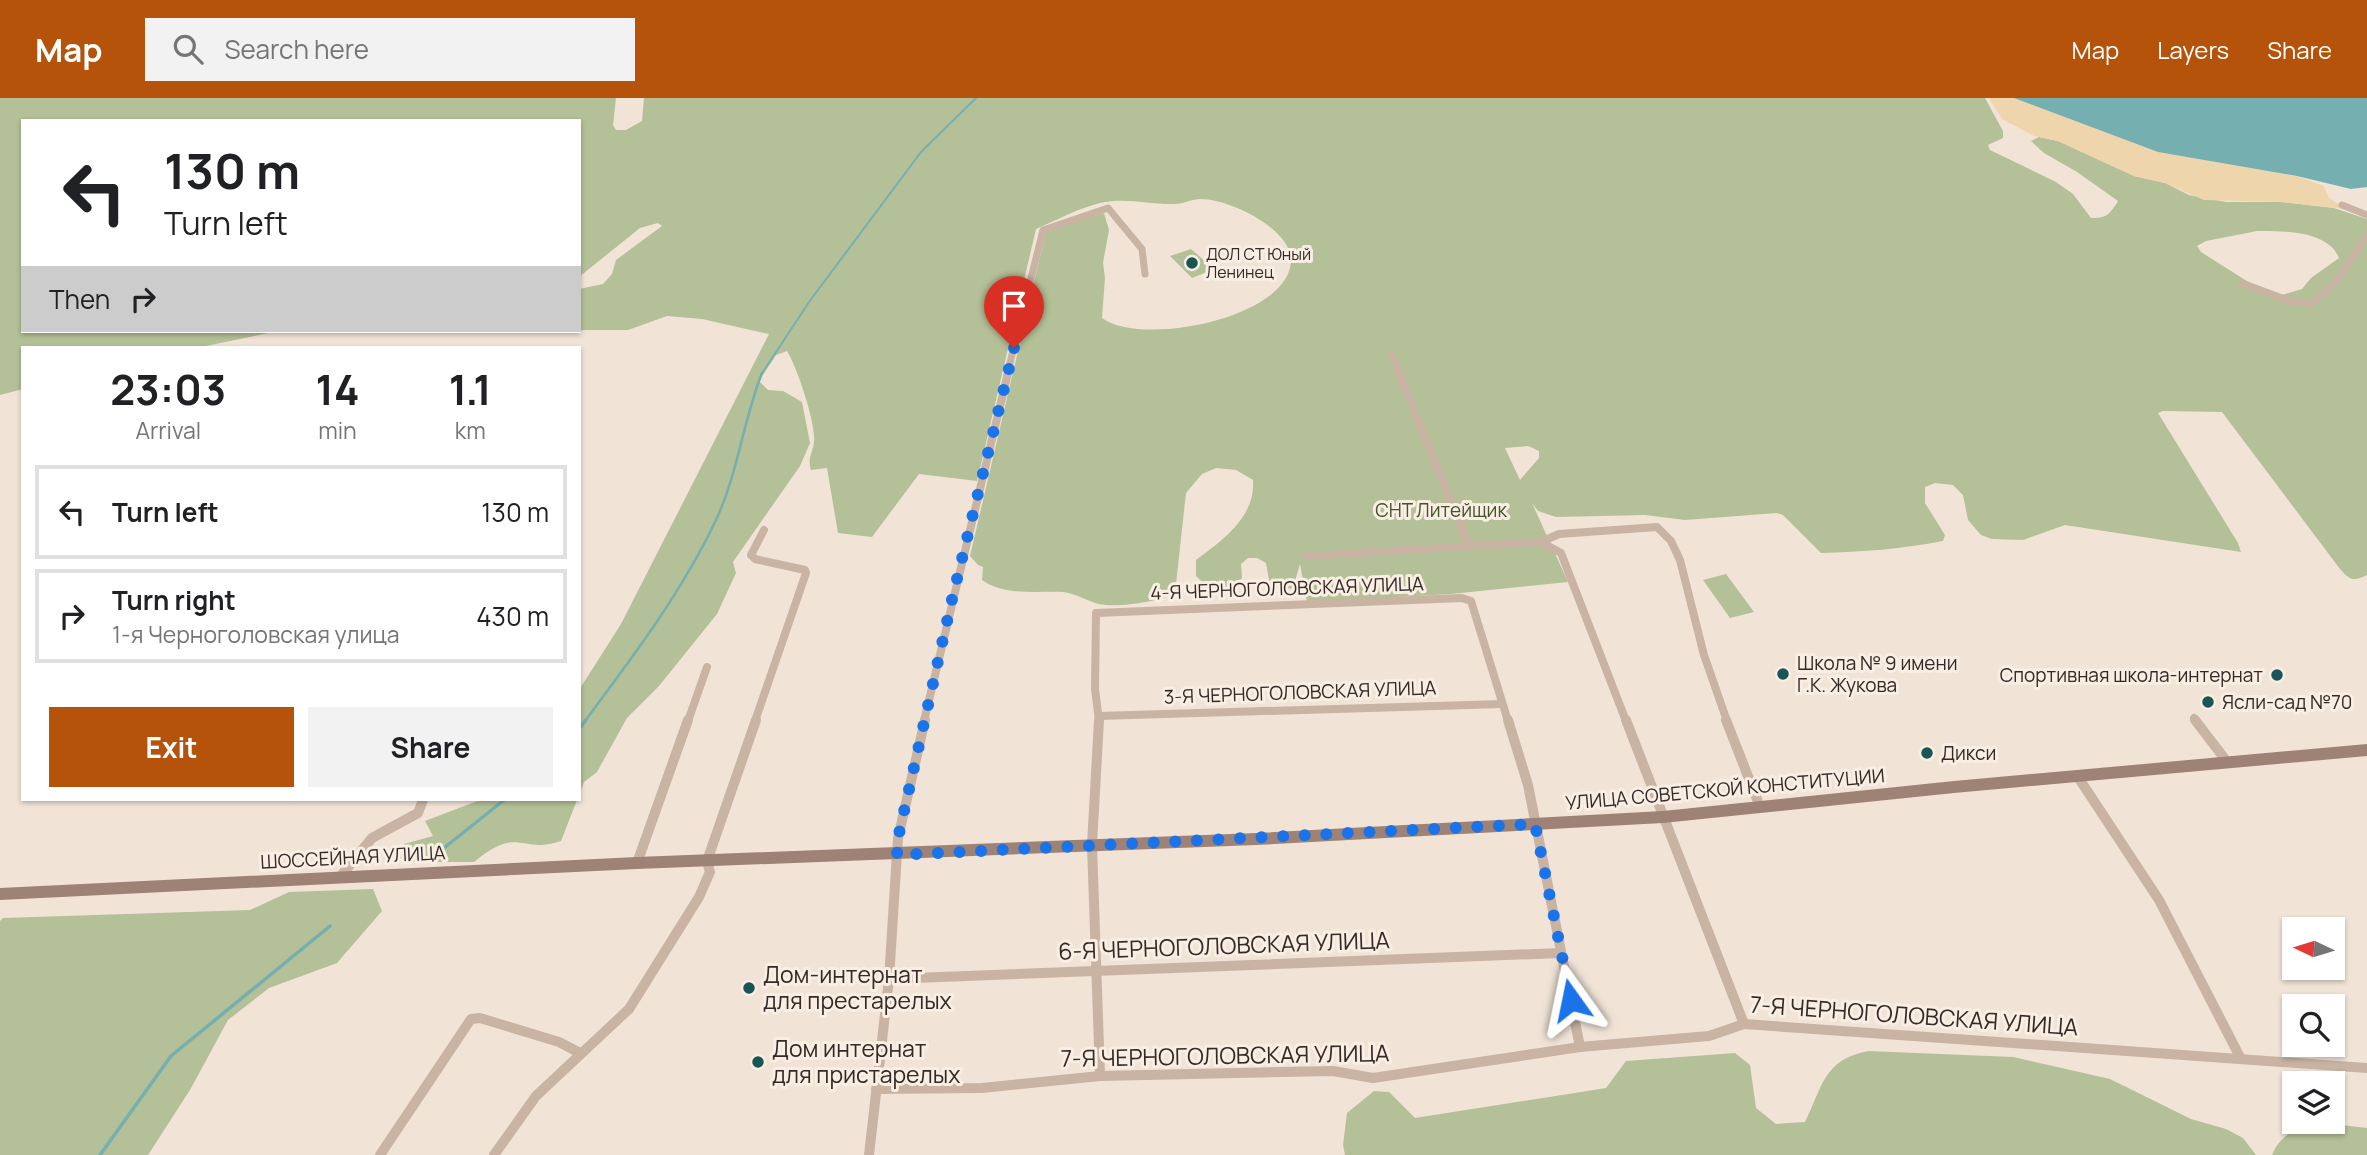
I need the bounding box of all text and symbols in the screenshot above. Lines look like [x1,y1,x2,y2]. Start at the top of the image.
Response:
search box [145,18,635,81]
text: Map [35,27,103,72]
icon: search [169,30,207,68]
text: Search here [225,31,369,67]
text: Map [2072,33,2119,66]
text: Layers [2157,33,2229,66]
text: Share [2267,33,2332,66]
text: 130 m [164,137,300,204]
icon: left [49,147,140,238]
text: Turn left [164,201,288,245]
place label: ДОЛ СТ Юный Ленинец [1206,243,1311,283]
marker: ДОЛ СТ Юный Ленинец [1184,255,1200,271]
pin [984,276,1044,348]
icon: right [124,280,162,318]
text: Then [49,281,110,317]
icon: arrive [995,287,1033,325]
text: 23:03 [110,360,226,418]
text: 14 [316,360,360,418]
text: 1.1 [449,360,492,418]
text: Arrival [135,414,201,446]
text: min [318,414,357,446]
text: km [455,414,486,446]
icon: left [53,493,91,531]
text: Turn left [112,494,219,530]
text: 130 m [481,494,549,530]
park label: СНТ Литейщик [1375,497,1507,523]
street label: 4-Я ЧЕРНОГОЛОВСКАЯ УЛИЦА [1150,570,1424,606]
text: Turn right [112,582,236,618]
icon: right [53,597,91,635]
text: 430 m [476,598,549,634]
text: 1-я Черноголовская улица [112,618,400,650]
place label: Школа № 9 имени Г.К. Жукова [1797,650,1958,698]
place label: Спортивная школа-интернат [2000,662,2263,688]
marker: Школа № 9 имени Г.К. Жукова [1775,666,1791,682]
marker: Спортивная школа-интернат [2269,667,2285,683]
street label: 3-Я ЧЕРНОГОЛОВСКАЯ УЛИЦА [1163,674,1437,710]
place label: Ясли-сад №70 [2222,689,2352,715]
marker: Ясли-сад №70 [2200,694,2216,710]
button: Exit [49,707,294,787]
button: Share [308,707,553,787]
place label: Дикси [1941,740,1996,766]
marker: Дикси [1919,745,1935,761]
street label: УЛИЦА СОВЕТСКОЙ КОНСТИТУЦИИ [1564,762,1886,816]
street label: ШОССЕЙНАЯ УЛИЦА [260,839,446,875]
north arrow [2282,917,2345,980]
map controls [2282,917,2345,1134]
street label: 6-Я ЧЕРНОГОЛОВСКАЯ УЛИЦА [1058,923,1391,967]
place label: Дом-интернат для престарелых [763,958,952,1016]
position arrow [1534,963,1608,1037]
marker: Дом-интернат для престарелых [741,980,757,996]
street label: 7-Я ЧЕРНОГОЛОВСКАЯ УЛИЦА [1749,988,2080,1042]
button: search [2282,994,2345,1057]
place label: Дом интернат для пристарелых [772,1032,960,1090]
street label: 7-Я ЧЕРНОГОЛОВСКАЯ УЛИЦА [1060,1036,1390,1074]
marker: Дом интернат для пристарелых [750,1054,766,1070]
button: layers [2282,1071,2345,1134]

